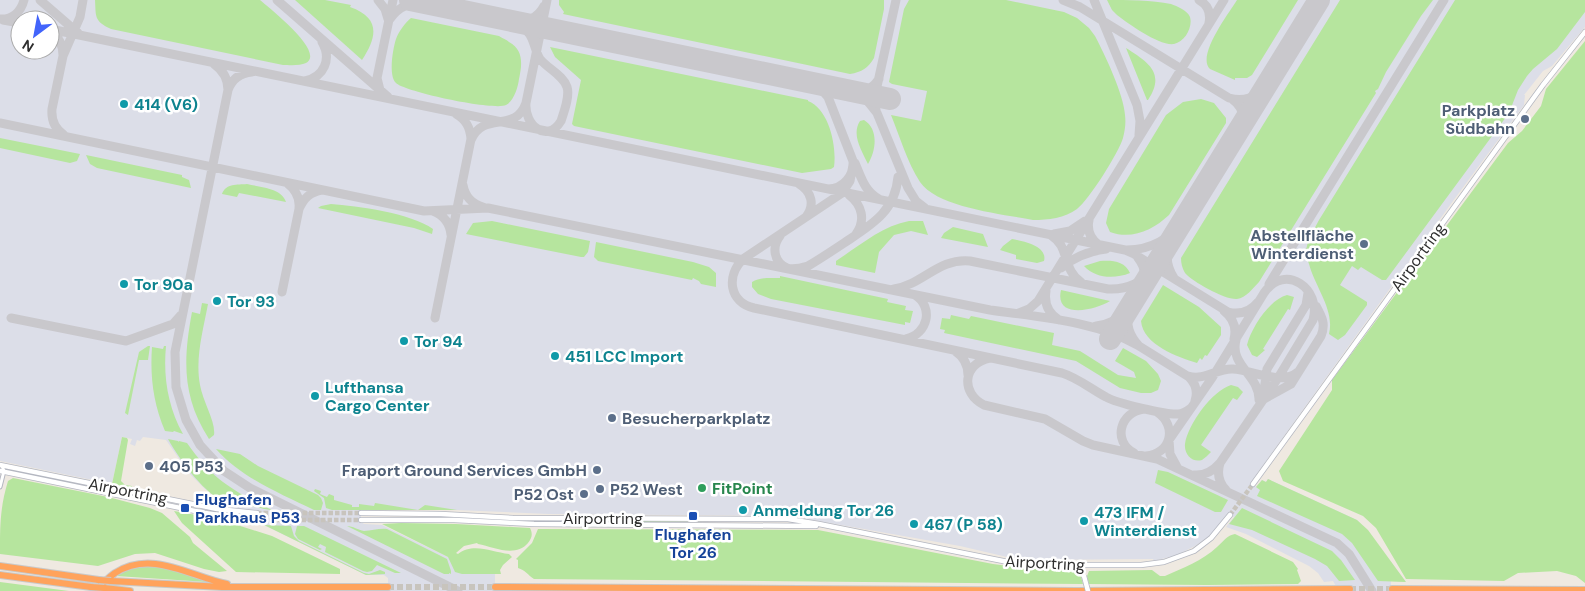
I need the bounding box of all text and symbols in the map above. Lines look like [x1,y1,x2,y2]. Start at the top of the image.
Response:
north arrow [10,10,60,60]
text: N [19,36,37,56]
place label: 414 (V6) [134,94,198,115]
marker: 414 (V6) [118,98,130,110]
place label: Parkplatz Südbahn [1442,100,1515,139]
marker: Parkplatz Südbahn [1519,113,1531,125]
street label: Airportring [1386,218,1450,296]
place label: Abstellfläche Winterdienst [1250,225,1354,264]
marker: Abstellfläche Winterdienst [1358,238,1370,250]
place label: Tor 90a [134,274,193,295]
marker: Tor 90a [118,278,130,290]
place label: Tor 93 [227,291,275,312]
marker: Tor 93 [211,295,223,307]
place label: Tor 94 [414,331,463,352]
marker: Tor 94 [398,335,410,347]
place label: 451 LCC Import [565,346,683,367]
marker: 451 LCC Import [549,350,561,362]
place label: Lufthansa Cargo Center [325,377,430,416]
marker: Lufthansa Cargo Center [309,390,321,402]
place label: Besucherparkplatz [622,408,771,429]
marker: Besucherparkplatz [606,412,618,424]
place label: 405 P53 [159,456,224,477]
marker: 405 P53 [143,460,155,472]
place label: Fraport Ground Services GmbH [342,460,587,481]
marker: Fraport Ground Services GmbH [591,464,603,476]
street label: Airportring [87,473,169,509]
place label: FitPoint [712,478,773,499]
place label: P52 West [610,479,683,500]
marker: FitPoint [696,482,708,494]
marker: P52 West [594,483,606,495]
place label: P52 Ost [514,484,574,505]
marker: P52 Ost [578,488,590,500]
place label: Flughafen Parkhaus P53 [195,489,300,528]
place label: Anmeldung Tor 26 [753,500,894,521]
marker: Flughafen Parkhaus P53 [179,502,191,514]
place label: 473 IFM / Winterdienst [1094,502,1197,541]
marker: Anmeldung Tor 26 [737,504,749,516]
street label: Airportring [563,508,643,529]
marker: Flughafen Tor 26 [687,510,699,522]
place label: 467 (P 58) [924,514,1003,535]
marker: 473 IFM / Winterdienst [1078,515,1090,527]
marker: 467 (P 58) [908,518,920,530]
place label: Flughafen Tor 26 [655,524,731,563]
street label: Airportring [1005,550,1086,576]

